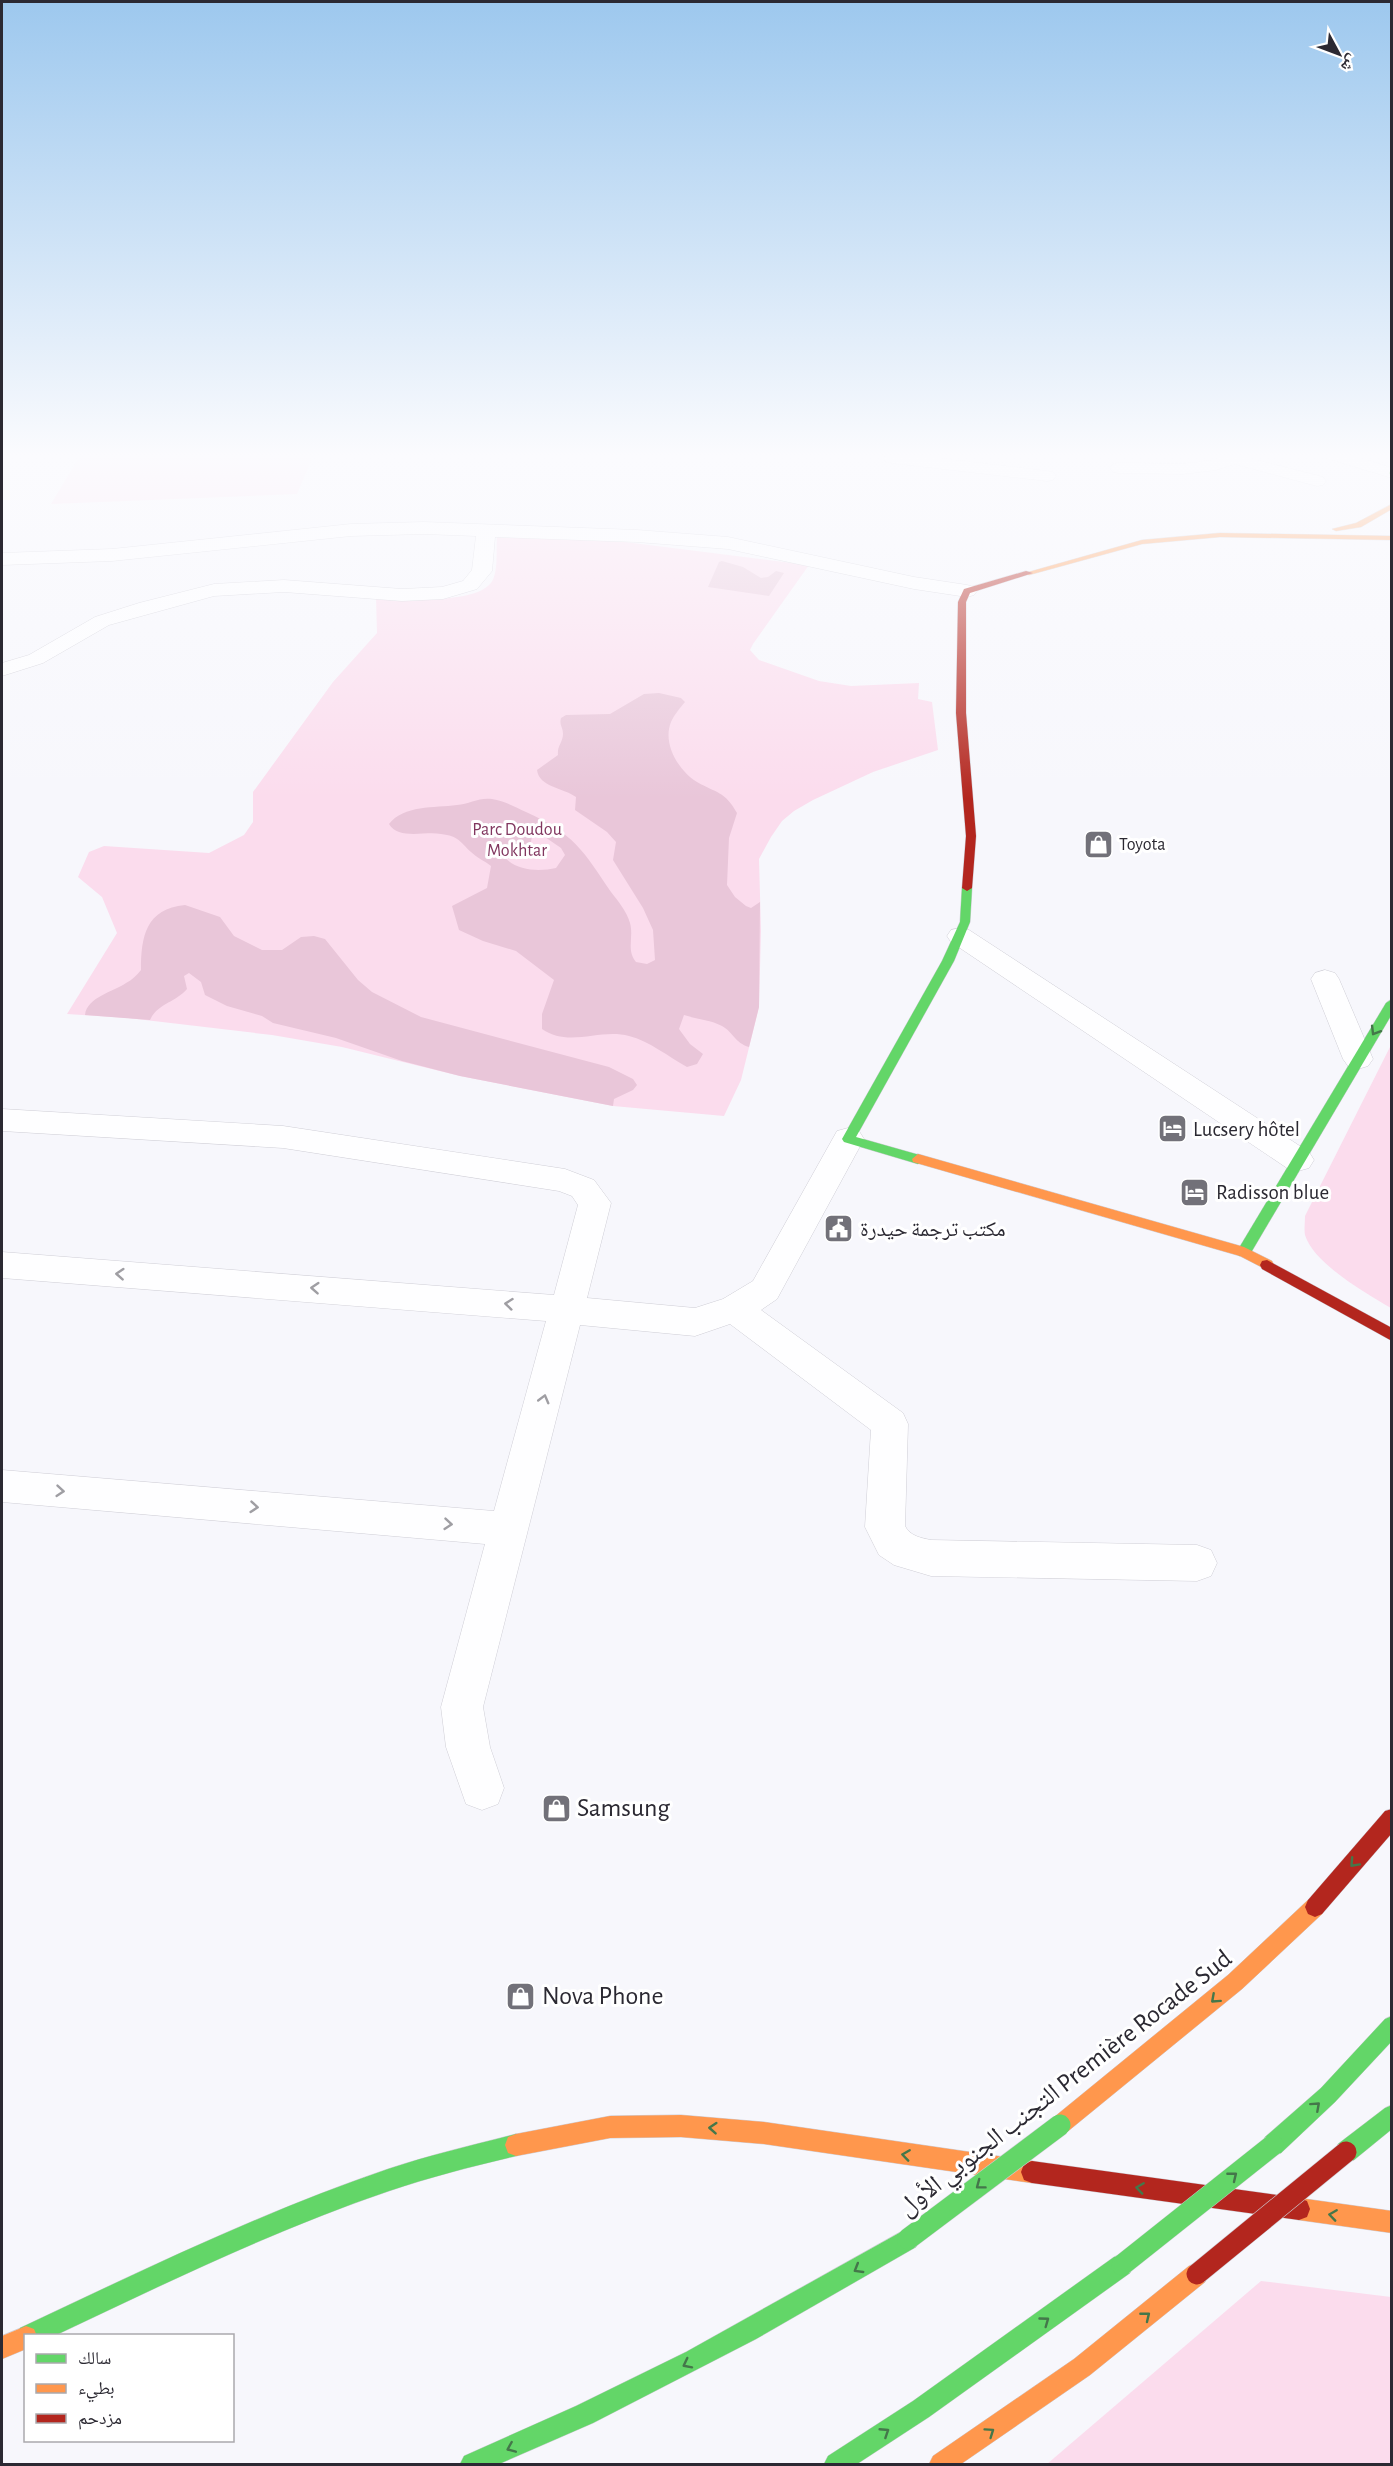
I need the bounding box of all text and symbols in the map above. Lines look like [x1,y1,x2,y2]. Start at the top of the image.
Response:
north arrow [1309,24,1369,84]
text: ش [1337,51,1361,75]
park label: Parc Doudou Mokhtar [472,821,562,860]
shop icon: Toyota [1082,829,1114,861]
place label: Toyota [1119,836,1166,854]
one-way arrow [1370,1025,1382,1035]
hotel icon: Lucsery hôtel [1156,1113,1188,1145]
place label: Lucsery hôtel [1193,1119,1300,1140]
hotel icon: Radisson blue [1179,1176,1211,1208]
place label: Radisson blue [1216,1182,1329,1203]
public building icon: مكتب ترجمة حيدرة [823,1213,855,1245]
place label: مكتب ترجمة حيدرة [860,1219,1006,1240]
one-way arrow [116,1267,125,1280]
one-way arrow [310,1282,319,1295]
one-way arrow [504,1298,514,1311]
one-way arrow [536,1394,549,1404]
one-way arrow [55,1484,64,1497]
one-way arrow [250,1500,259,1513]
one-way arrow [444,1517,453,1530]
shop icon: Samsung [540,1792,572,1824]
place label: Samsung [577,1795,670,1821]
one-way arrow [1350,1856,1361,1867]
street label: التجنب الجنوبي الأول Première Rocade Sud [893,1945,1241,2226]
shop icon: Nova Phone [505,1980,537,2012]
place label: Nova Phone [542,1983,663,2009]
one-way arrow [1211,1992,1221,2003]
one-way arrow [1310,2102,1320,2113]
one-way arrow [708,2122,717,2135]
one-way arrow [901,2150,910,2162]
one-way arrow [1227,2172,1238,2183]
one-way arrow [975,2178,986,2189]
one-way arrow [1136,2182,1145,2195]
one-way arrow [1329,2209,1338,2221]
one-way arrow [854,2262,864,2274]
one-way arrow [1139,2312,1150,2323]
one-way arrow [1039,2317,1050,2328]
legend [24,2334,234,2442]
text: سالك [78,2350,111,2368]
one-way arrow [683,2357,693,2368]
text: بطيء [78,2380,115,2403]
text: مزدحم [78,2410,122,2430]
one-way arrow [879,2428,889,2440]
one-way arrow [983,2428,994,2439]
one-way arrow [507,2441,518,2453]

